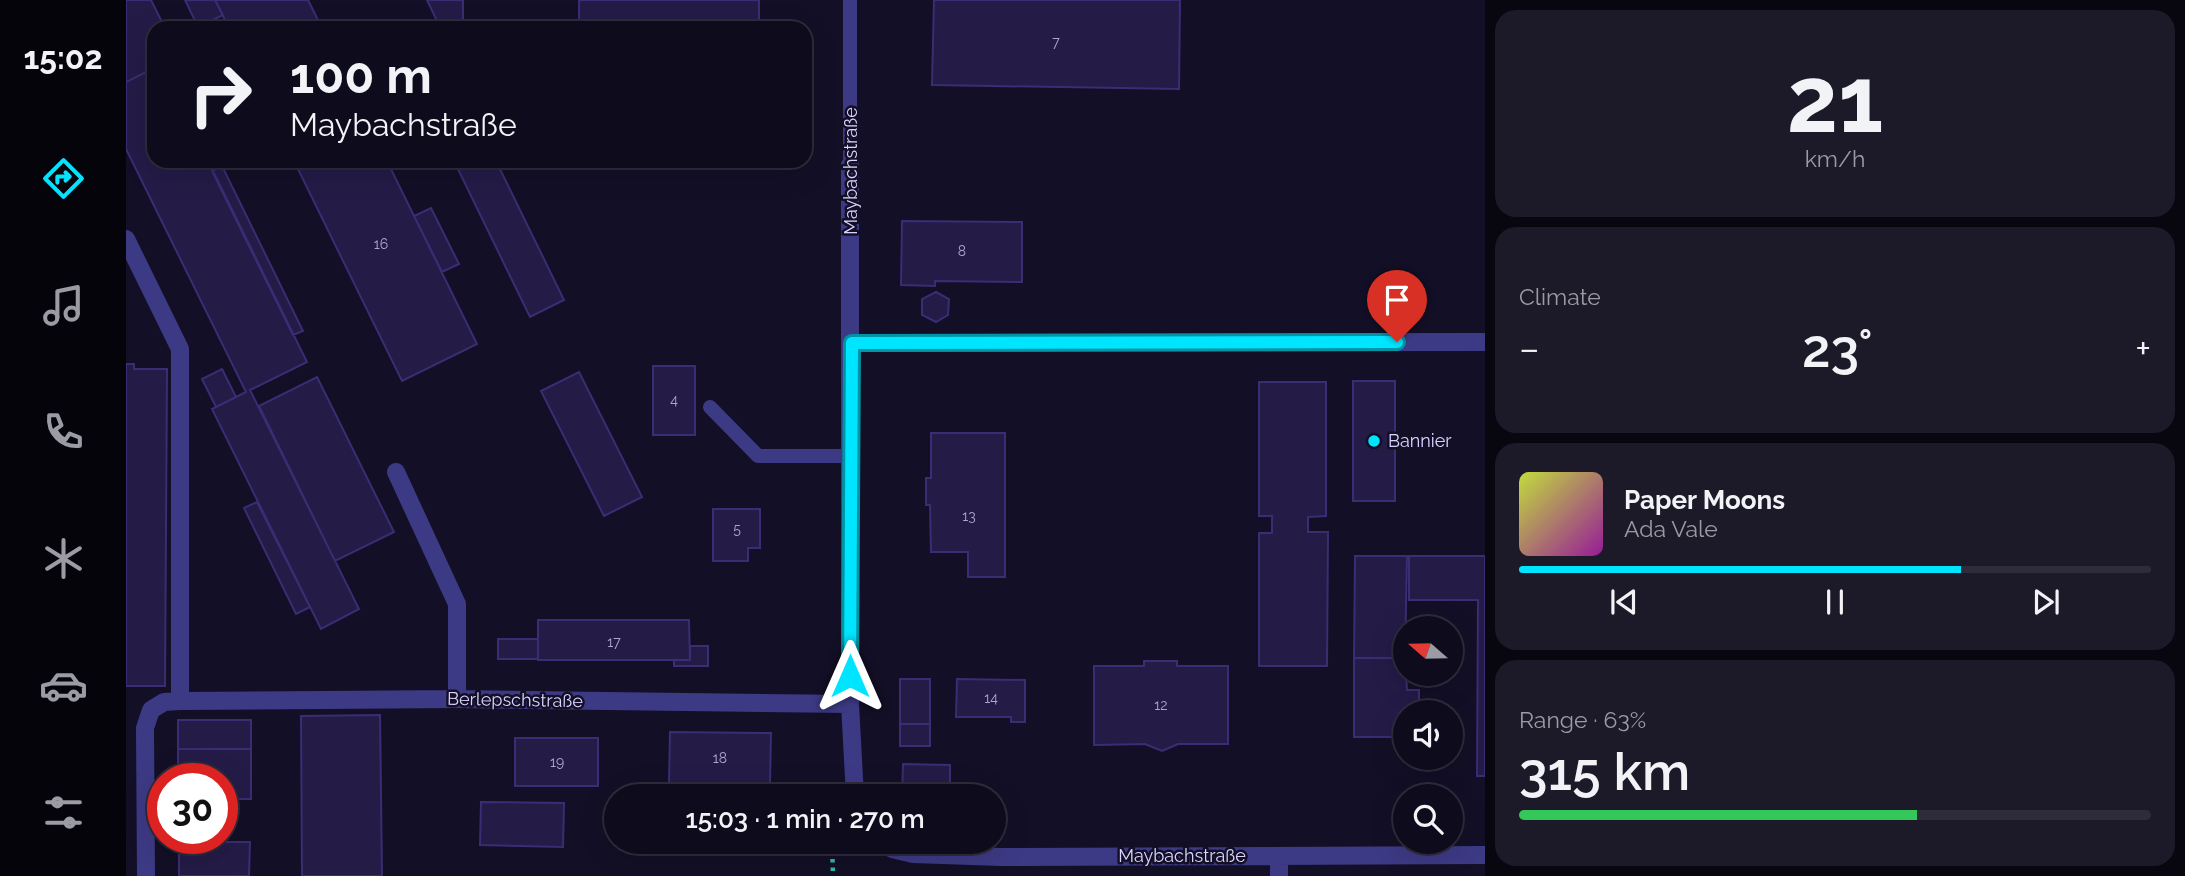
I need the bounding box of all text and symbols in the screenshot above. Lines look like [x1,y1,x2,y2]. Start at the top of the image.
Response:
house number: 7 [1052,34,1060,50]
text: 15:02 [23,39,103,76]
text: 21 [1787,46,1883,153]
text: 100 m [290,47,432,104]
icon: right [175,49,266,140]
text: Maybachstraße [290,106,517,143]
street label: Maybachstraße [840,107,861,235]
text: km/h [1805,145,1865,172]
icon: directions [39,154,88,203]
house number: 16 [374,236,388,252]
house number: 8 [958,243,966,259]
pin [1367,270,1427,342]
icon: music [39,281,88,330]
icon: arrive [1378,281,1416,319]
text: Climate [1519,283,1601,310]
text: 23° [1802,318,1873,379]
text: − [1519,326,1539,371]
text: + [2135,326,2151,371]
house number: 4 [670,392,678,408]
icon: phone [39,407,88,456]
place label: Bannier [1388,430,1452,451]
marker: Bannier [1366,433,1382,449]
text: Paper Moons [1624,485,1785,515]
house number: 13 [962,508,976,524]
text: Ada Vale [1624,515,1718,542]
house number: 5 [733,521,741,537]
icon: climate [39,534,88,583]
icon: previous [1605,583,1643,621]
icon: pause [1816,583,1854,621]
icon: next [2027,583,2065,621]
north arrow [1393,616,1463,686]
map controls [1393,616,1463,854]
house number: 17 [607,634,621,650]
position arrow [813,639,887,713]
icon: car [39,661,88,710]
street label: Berlepschstraße [447,688,584,711]
house number: 14 [984,690,998,706]
house number: 12 [1154,697,1168,713]
button: sound [1393,700,1463,770]
text: Range · 63% [1519,706,1646,733]
text: 315 km [1519,741,1690,802]
house number: 18 [713,750,727,766]
house number: 19 [550,754,564,770]
speed limit sign: 30 [147,763,238,854]
button: search [1393,784,1463,854]
icon: filters [39,788,88,837]
text: 15:03 · 1 min · 270 m [686,804,924,834]
street label: Maybachstraße [1118,845,1246,866]

